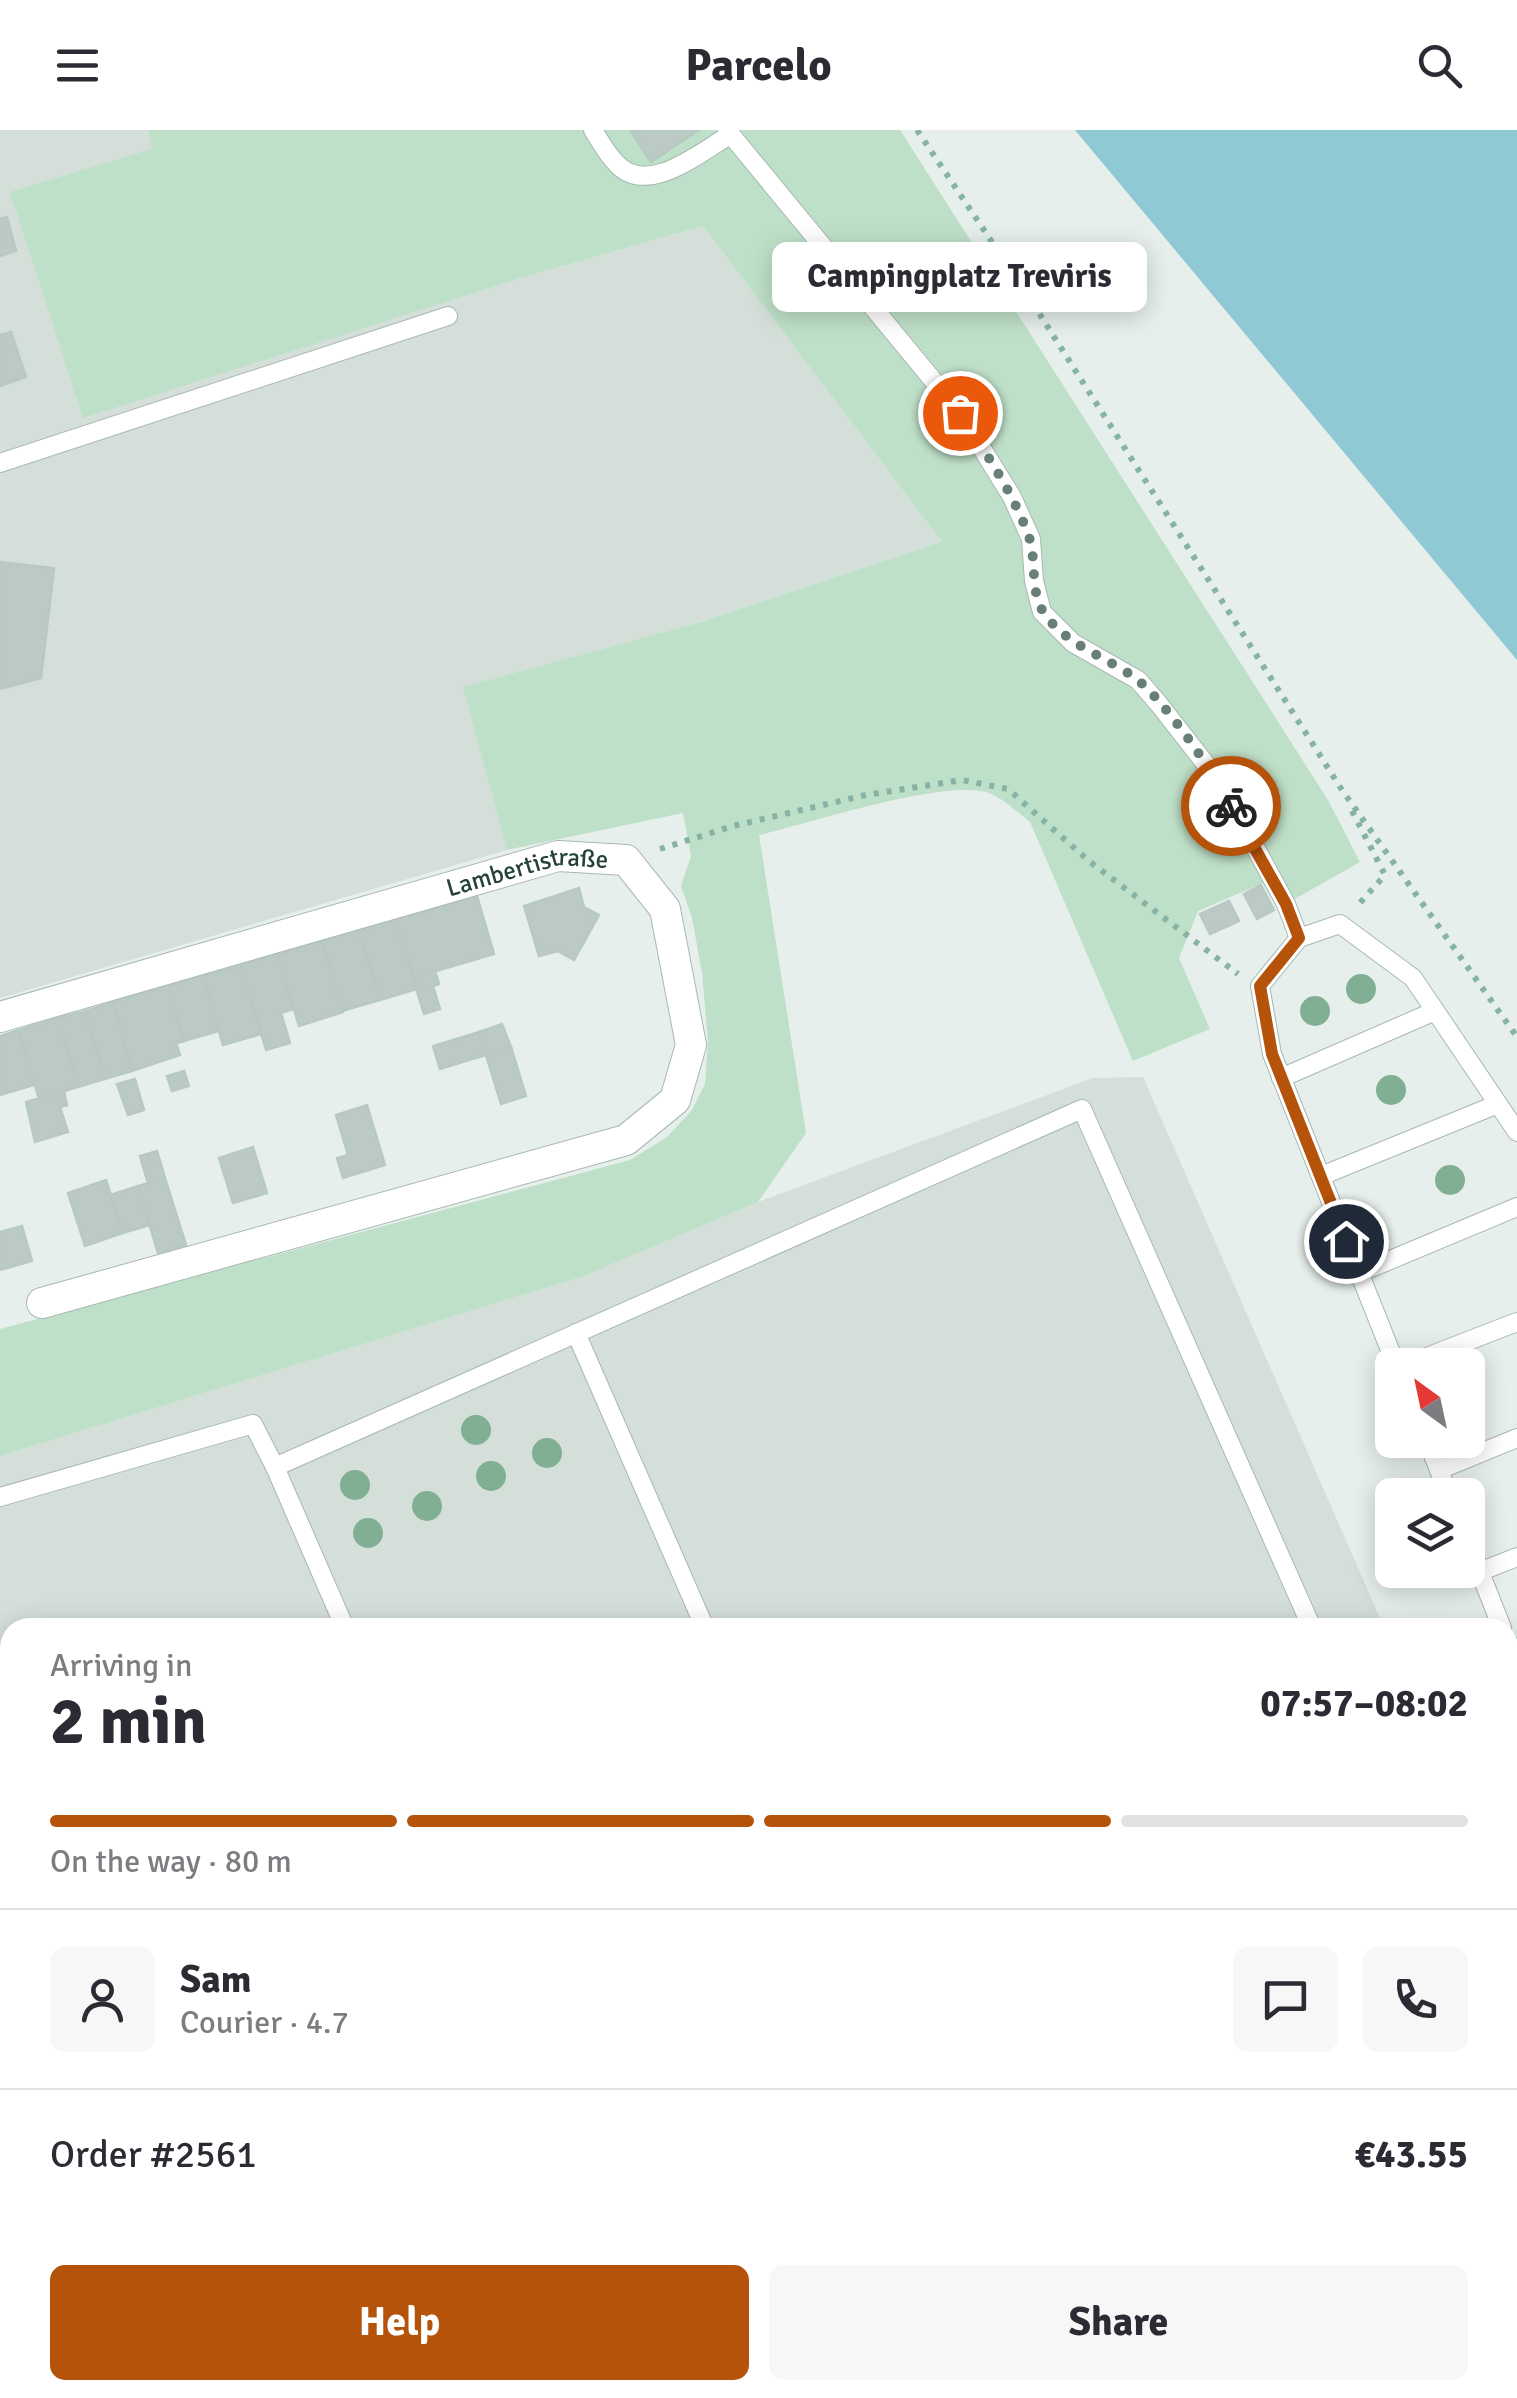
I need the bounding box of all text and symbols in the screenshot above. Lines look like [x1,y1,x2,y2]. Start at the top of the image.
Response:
icon: menu [50,38,105,93]
text: Parcelo [685,38,832,93]
icon: search [1412,38,1467,93]
callout: Campingplatz Treviris [772,243,1148,313]
text: Campingplatz Treviris [807,257,1112,296]
pin [918,371,1003,456]
icon: bag [933,386,988,441]
courier [1181,756,1281,856]
icon: bike [1204,779,1259,834]
street label: Lambertistraße [442,841,609,903]
pin [1304,1199,1389,1284]
icon: home [1319,1214,1374,1269]
north arrow [1375,1348,1485,1458]
map controls [1375,1348,1485,1588]
button: layers [1375,1478,1485,1588]
text: Arriving in [50,1646,192,1685]
text: 07:57–08:02 [1260,1680,1468,1727]
text: 2 min [50,1682,207,1762]
text: On the way · 80 m [50,1842,292,1881]
button: person [50,1947,155,2052]
button: chat [1233,1947,1338,2052]
button: phone [1363,1947,1468,2052]
text: Sam [180,1956,251,2003]
text: Courier · 4.7 [180,2003,349,2042]
text: Order #2561 [50,2131,257,2178]
text: €43.55 [1355,2131,1468,2178]
button: Help [50,2265,749,2380]
button: Share [769,2265,1468,2380]

